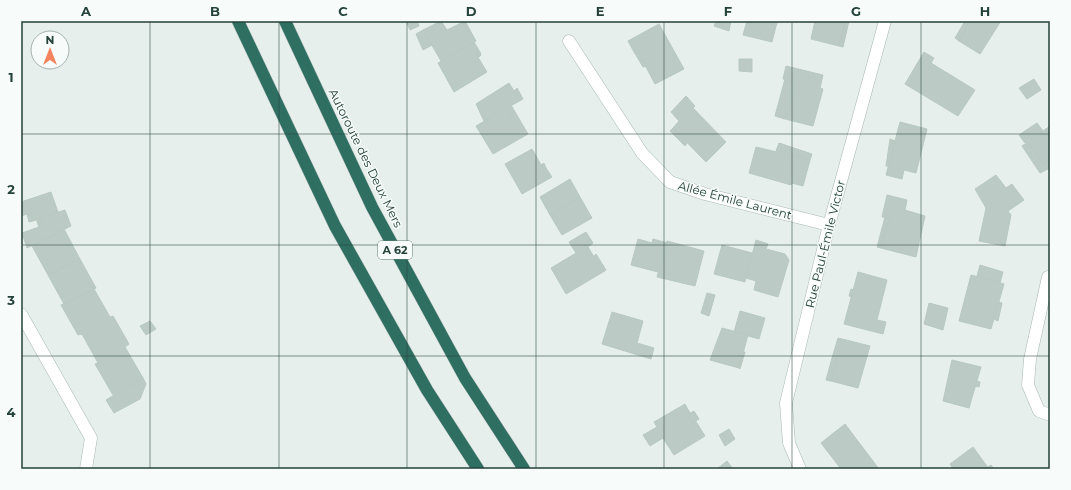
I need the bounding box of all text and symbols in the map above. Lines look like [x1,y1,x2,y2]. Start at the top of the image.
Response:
text: A [80,3,92,19]
text: B [210,3,220,19]
text: C [338,3,348,19]
text: D [466,3,477,19]
text: E [596,3,605,19]
text: F [724,3,732,19]
text: G [851,3,861,19]
text: H [980,3,990,19]
north arrow [30,30,70,70]
text: N [46,33,54,47]
text: 1 [8,69,14,85]
street label: Autoroute des Deux Mers [326,86,406,230]
street label: Allée Émile Laurent [676,178,794,222]
street label: Rue Paul-Émile Victor [802,178,848,310]
text: 2 [7,181,15,197]
road number: A 62 [378,241,412,259]
text: 3 [6,292,15,308]
text: 4 [7,404,16,420]

